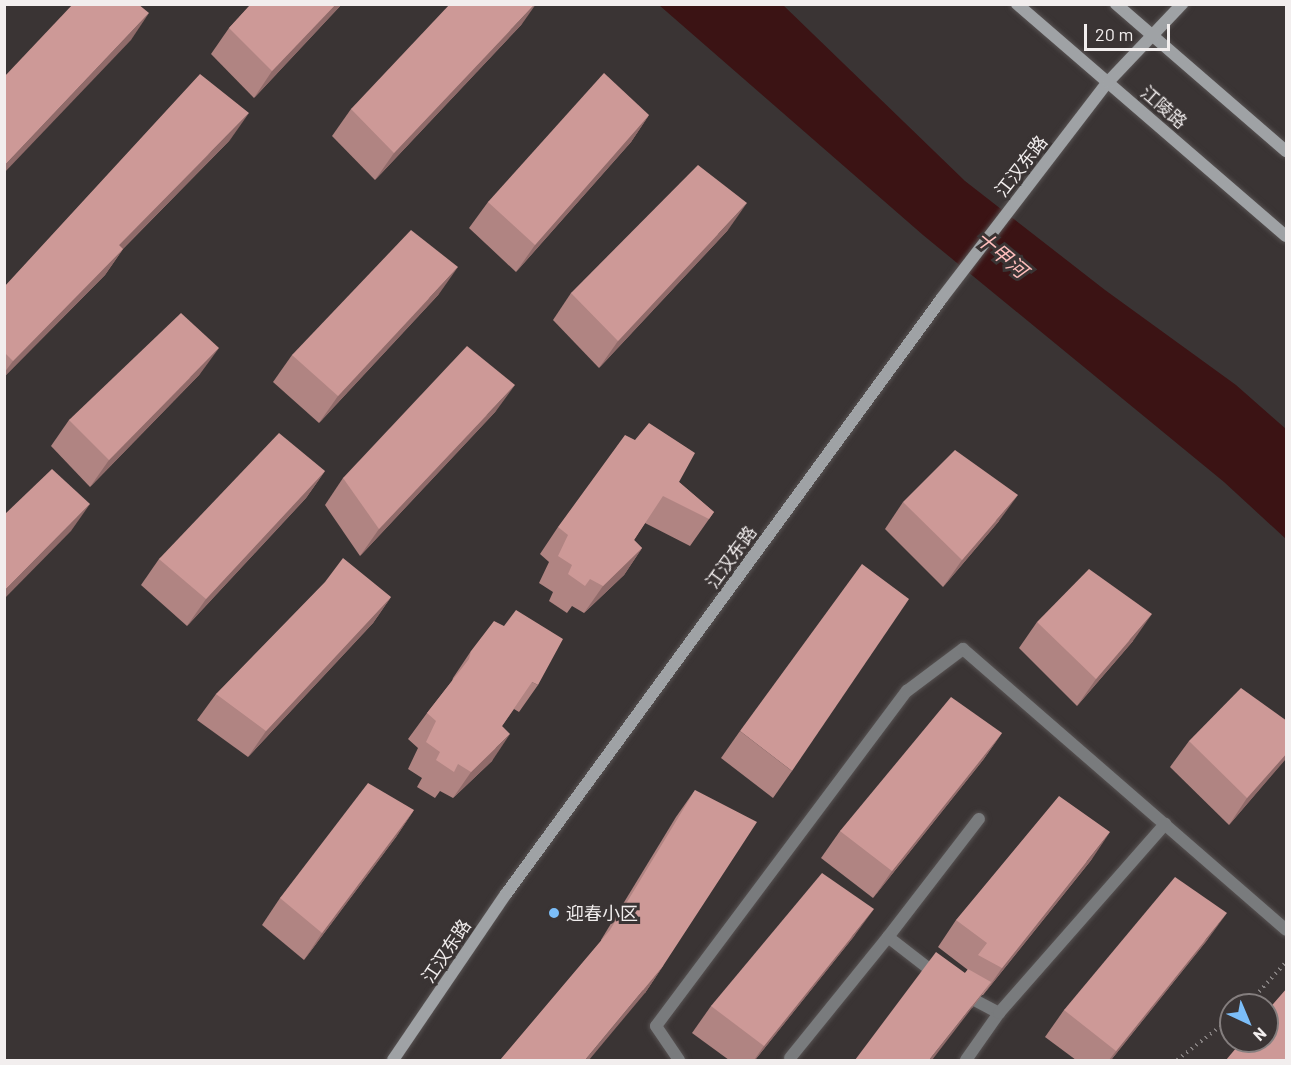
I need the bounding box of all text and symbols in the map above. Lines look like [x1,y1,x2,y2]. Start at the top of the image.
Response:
scale bar [1087,12,1172,50]
text: 20 m [1095,23,1133,45]
street label: 江陵路 [1137,81,1191,133]
street label: 江汉东路 [990,131,1052,201]
water label: 十甲河 [971,226,1033,282]
street label: 江汉东路 [701,522,761,592]
place label: 迎春小区 [566,902,638,924]
marker: 迎春小区 [547,906,561,920]
street label: 江汉东路 [417,915,475,987]
north arrow [1219,993,1279,1053]
text: N [1250,1024,1271,1045]

